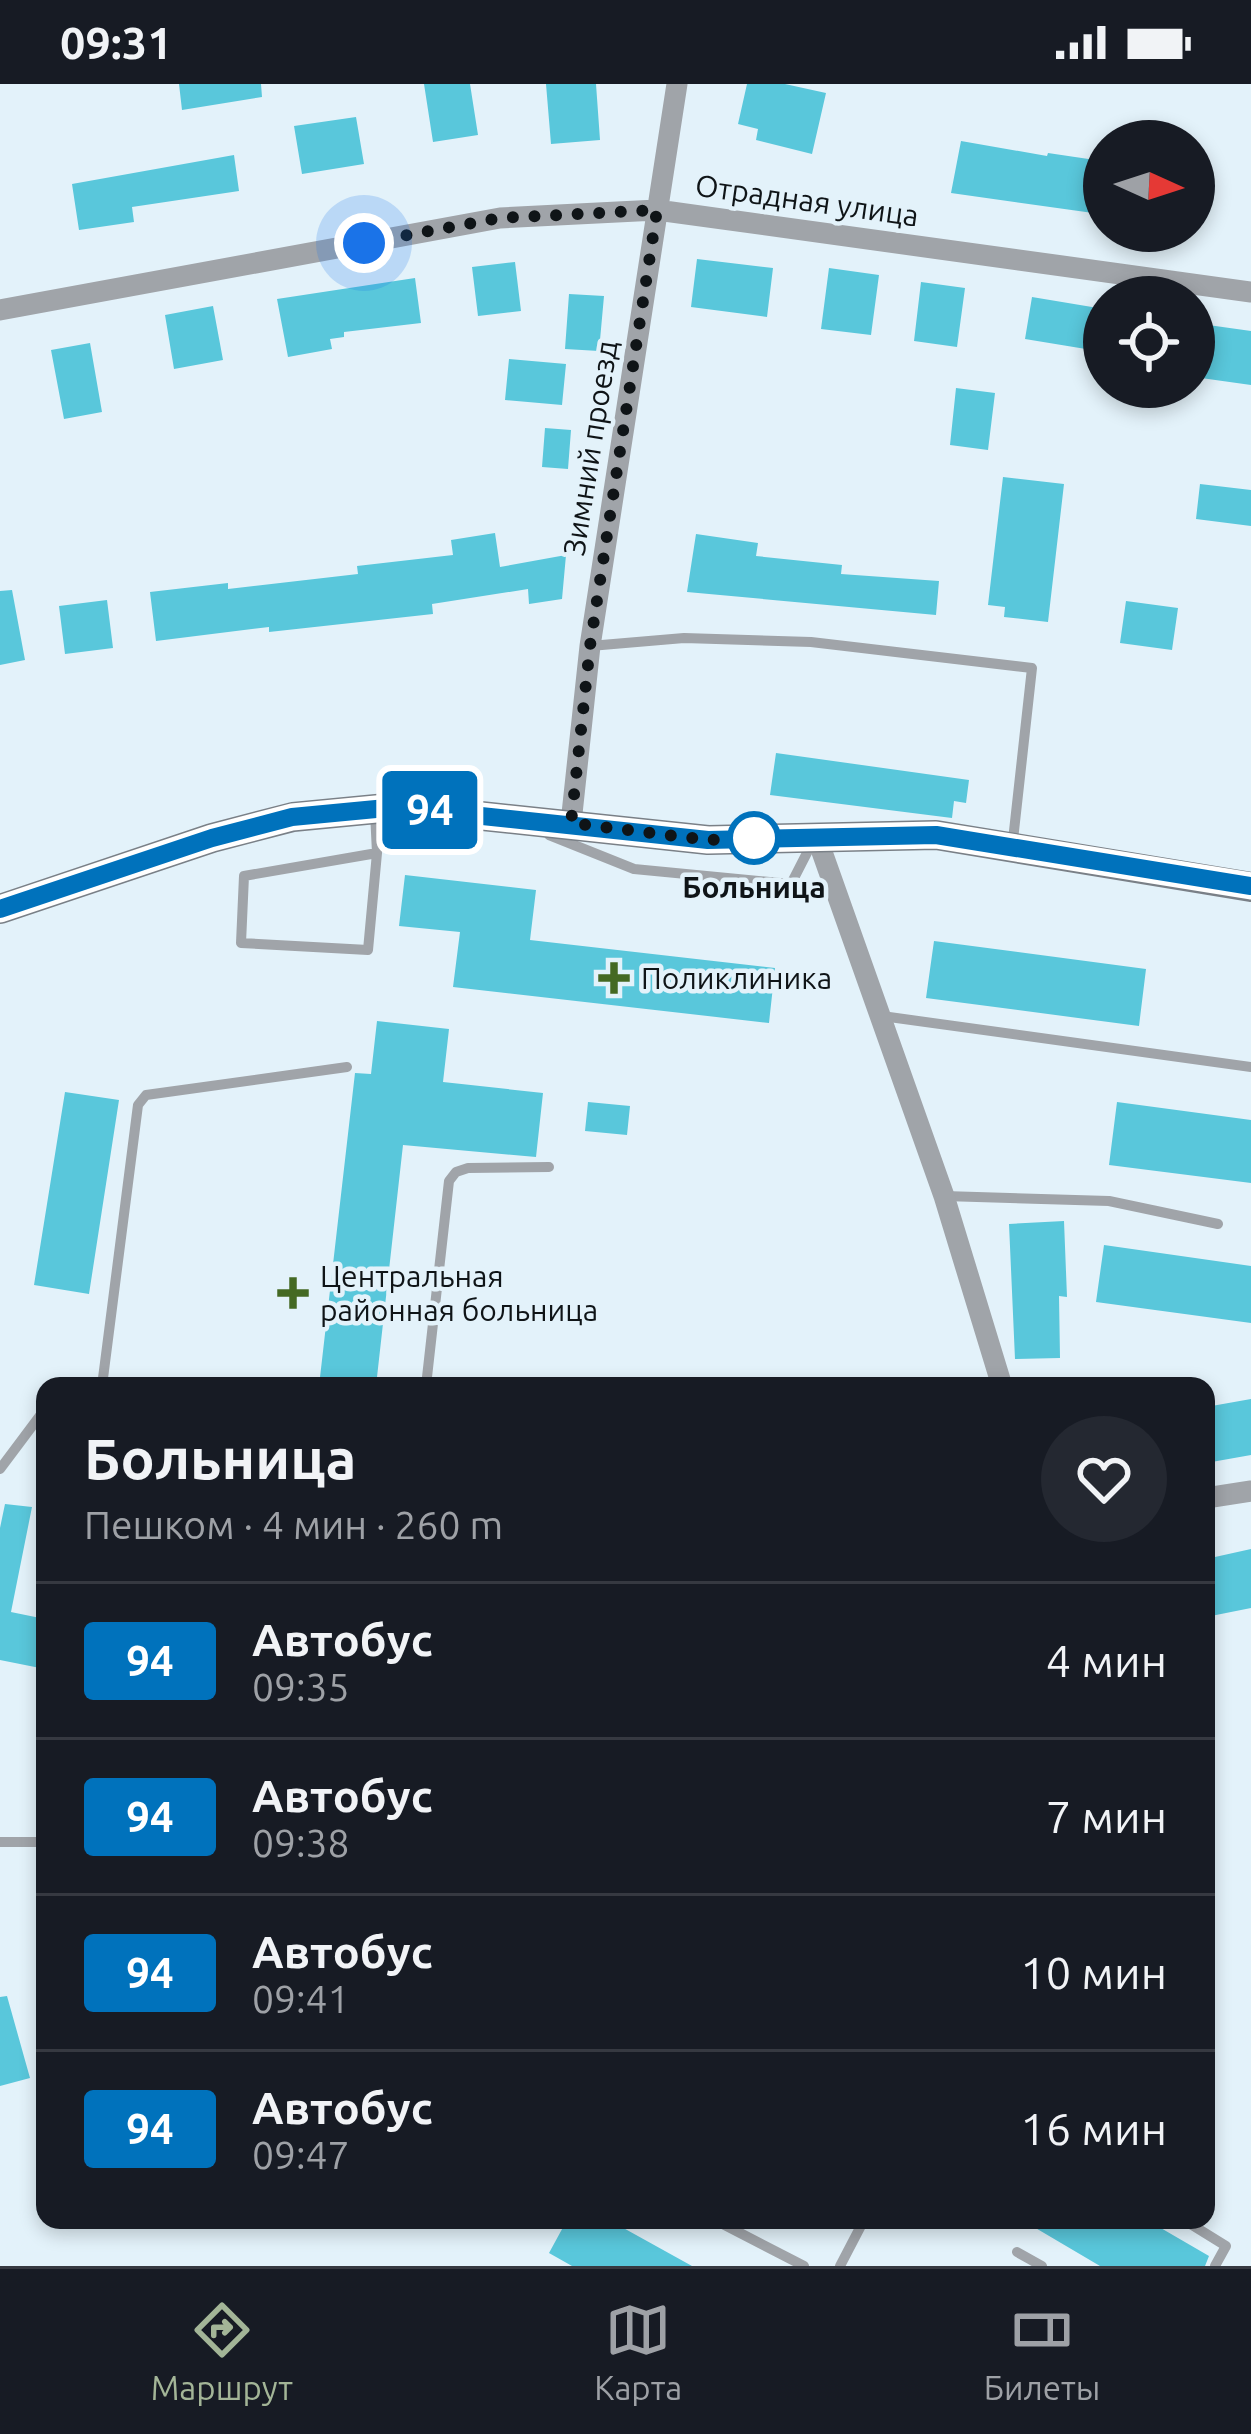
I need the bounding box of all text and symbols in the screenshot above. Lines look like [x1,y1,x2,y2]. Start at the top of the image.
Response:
text: 09:31 [60,17,173,68]
north arrow [1083,120,1215,252]
map controls [1083,120,1215,408]
street label: Отрадная улица [693,167,921,233]
your location [334,213,394,273]
button: locate [1083,276,1215,408]
street label: Зимний проезд [556,338,624,558]
line badge: 94 [376,771,484,849]
text: 94 [406,786,454,833]
marker: Больница [729,813,779,863]
place label: Больница [682,870,826,904]
place label: Поликлиника [641,961,832,995]
marker: Поликлиника [598,962,630,994]
place label: Центральная районная больница [320,1259,598,1327]
marker: Центральная районная больница [277,1277,309,1309]
button: heart [1041,1416,1167,1542]
text: Больница [84,1426,356,1490]
text: Пешком · 4 мин · 260 m [84,1503,503,1546]
text: Автобус [252,1614,433,1665]
text: 4 мин [1046,1635,1167,1686]
text: 94 [126,1637,174,1684]
text: 09:35 [252,1665,350,1708]
text: Автобус [252,1770,433,1821]
text: 7 мин [1046,1791,1167,1842]
text: 94 [126,1793,174,1840]
text: 09:38 [252,1821,350,1864]
text: Автобус [252,1926,433,1977]
text: 10 мин [1020,1947,1167,1998]
text: 94 [126,1949,174,1996]
text: 09:41 [252,1977,350,2020]
text: Автобус [252,2082,433,2133]
text: 16 мин [1020,2103,1167,2154]
text: 94 [126,2105,174,2152]
text: 09:47 [252,2133,350,2176]
tab: Маршрут [151,2297,293,2406]
tab: Карта [594,2297,682,2406]
tab: Билеты [984,2297,1100,2406]

